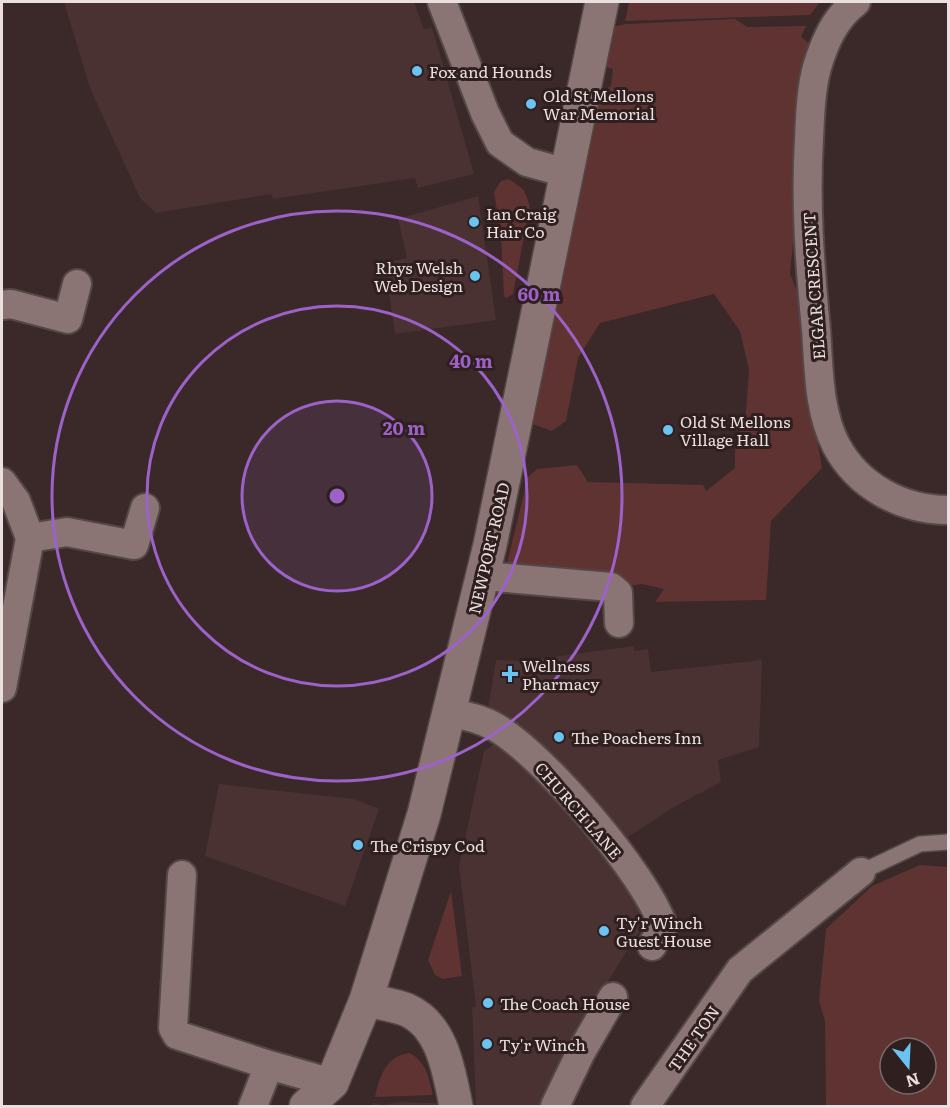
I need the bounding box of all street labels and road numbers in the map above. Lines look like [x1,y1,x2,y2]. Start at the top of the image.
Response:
street label: ELGAR CRESCENT [796,211,830,361]
street label: NEWPORT ROAD [461,480,515,616]
street label: CHURCH LANE [530,756,628,864]
street label: THE TON [661,1000,725,1076]

